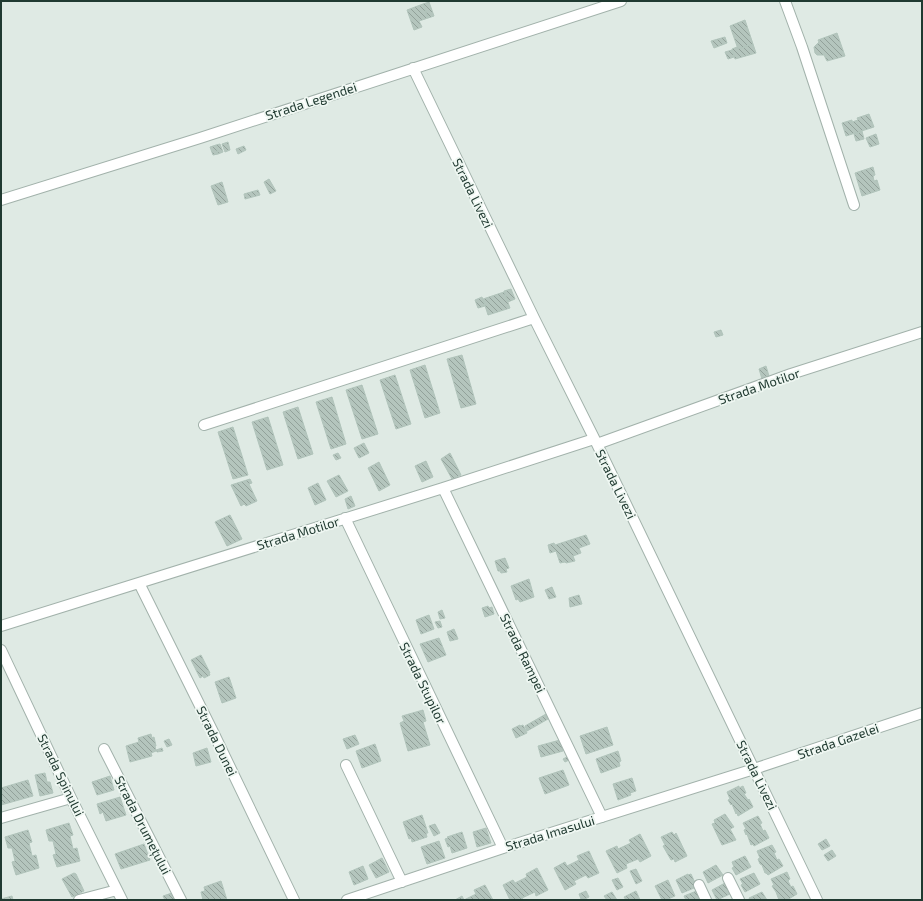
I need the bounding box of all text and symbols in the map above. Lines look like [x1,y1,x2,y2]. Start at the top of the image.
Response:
street label: Strada Legendei [263,79,359,123]
street label: Strada Livezi [449,156,497,230]
street label: Strada Motilor [716,365,802,407]
street label: Strada Livezi [592,447,640,521]
street label: Strada Motilor [255,513,341,553]
street label: Strada Rampei [497,611,549,695]
street label: Strada Stupilor [396,640,450,726]
street label: Strada Dunei [193,703,241,779]
street label: Strada Gazelei [795,720,881,762]
street label: Strada Spinului [34,731,88,819]
street label: Strada Livezi [733,738,781,812]
street label: Strada Drumețului [110,773,175,877]
street label: Strada Imasului [503,812,597,854]

